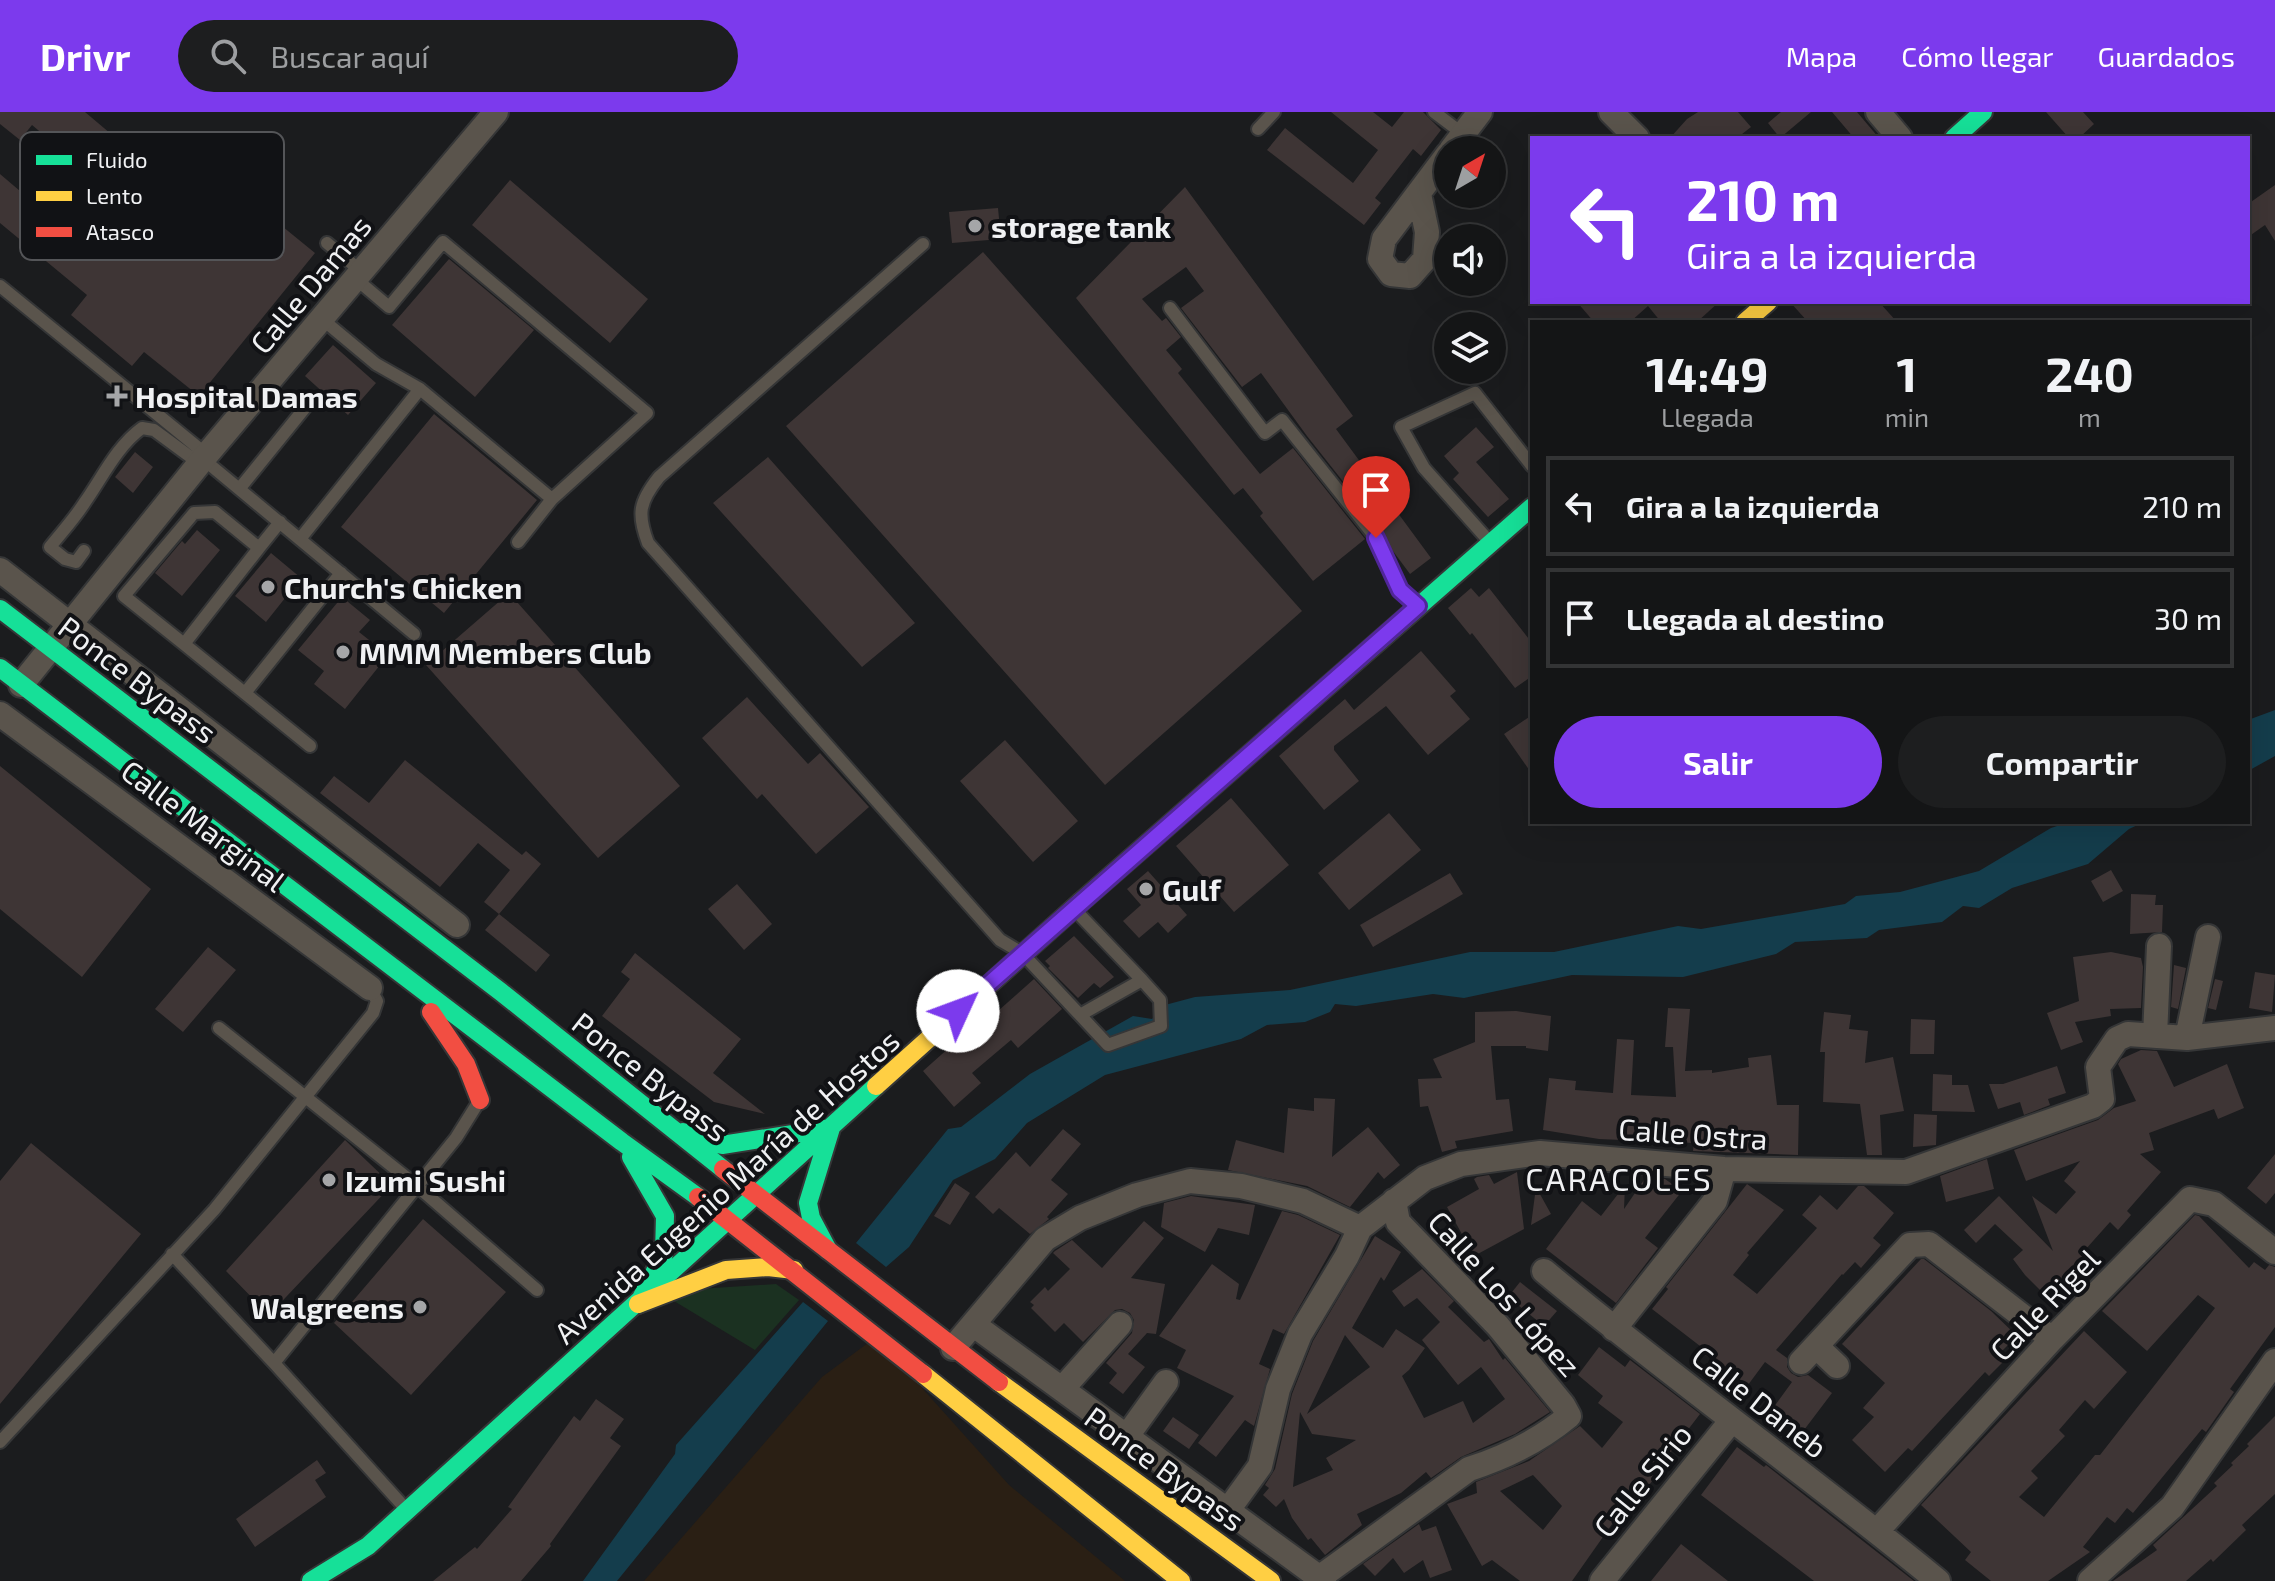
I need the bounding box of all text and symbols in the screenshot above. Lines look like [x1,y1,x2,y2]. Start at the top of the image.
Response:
search box [178,20,738,92]
text: Drivr [40,33,130,79]
icon: search [206,34,250,78]
text: Buscar aquí [270,38,429,74]
text: Mapa [1786,39,1857,73]
text: Cómo llegar [1901,39,2054,73]
text: Guardados [2098,39,2235,73]
legend [20,132,284,260]
north arrow [1434,136,1506,208]
map controls [1434,136,1506,384]
text: Fluido [86,146,148,172]
text: 210 m [1686,165,1840,232]
icon: left [1554,168,1658,272]
text: Lento [86,182,143,208]
street label: Calle Damas [242,208,378,360]
place label: storage tank [991,208,1171,244]
marker: storage tank [966,217,984,235]
text: Atasco [86,218,154,244]
button: sound [1434,224,1506,296]
text: Gira a la izquierda [1686,233,1977,276]
button: layers [1434,312,1506,384]
text: 14:49 [1646,344,1769,402]
text: 1 [1897,344,1917,402]
text: 240 [2045,344,2134,402]
place label: Hospital Damas [135,378,358,414]
marker: Hospital Damas [106,385,128,407]
text: Llegada [1661,401,1754,432]
text: min [1885,401,1929,432]
text: m [2078,401,2101,432]
pin [1342,456,1410,538]
icon: arrive [1354,468,1398,512]
icon: left [1558,484,1602,528]
text: Gira a la izquierda [1626,488,1880,524]
text: 210 m [2142,488,2222,524]
place label: Church's Chicken [284,569,522,605]
marker: Church's Chicken [259,578,277,596]
icon: arrive [1558,596,1602,640]
text: Llegada al destino [1626,600,1885,636]
text: 30 m [2154,600,2222,636]
street label: Ponce Bypass [52,608,224,750]
place label: MMM Members Club [359,634,652,670]
marker: MMM Members Club [334,643,352,661]
button: Salir [1554,716,1882,808]
button: Compartir [1898,716,2226,808]
street label: Calle Marginal [115,752,293,898]
place label: Gulf [1162,871,1222,907]
marker: Gulf [1137,880,1155,898]
position arrow [916,969,1000,1053]
street label: Ponce Bypass [566,1004,736,1148]
street label: Avenida Eugenio María de Hostos [546,1021,906,1351]
street label: Calle Ostra [1617,1110,1769,1156]
district label: CARACOLES [1525,1159,1713,1197]
place label: Izumi Sushi [345,1162,506,1198]
marker: Izumi Sushi [320,1171,338,1189]
street label: Calle Los López [1421,1203,1589,1383]
street label: Calle Rigel [1982,1240,2106,1368]
place label: Walgreens [250,1289,404,1325]
marker: Walgreens [411,1298,429,1316]
street label: Calle Daneb [1685,1337,1835,1465]
street label: Ponce Bypass [1078,1398,1252,1538]
street label: Calle Sirio [1586,1416,1698,1544]

